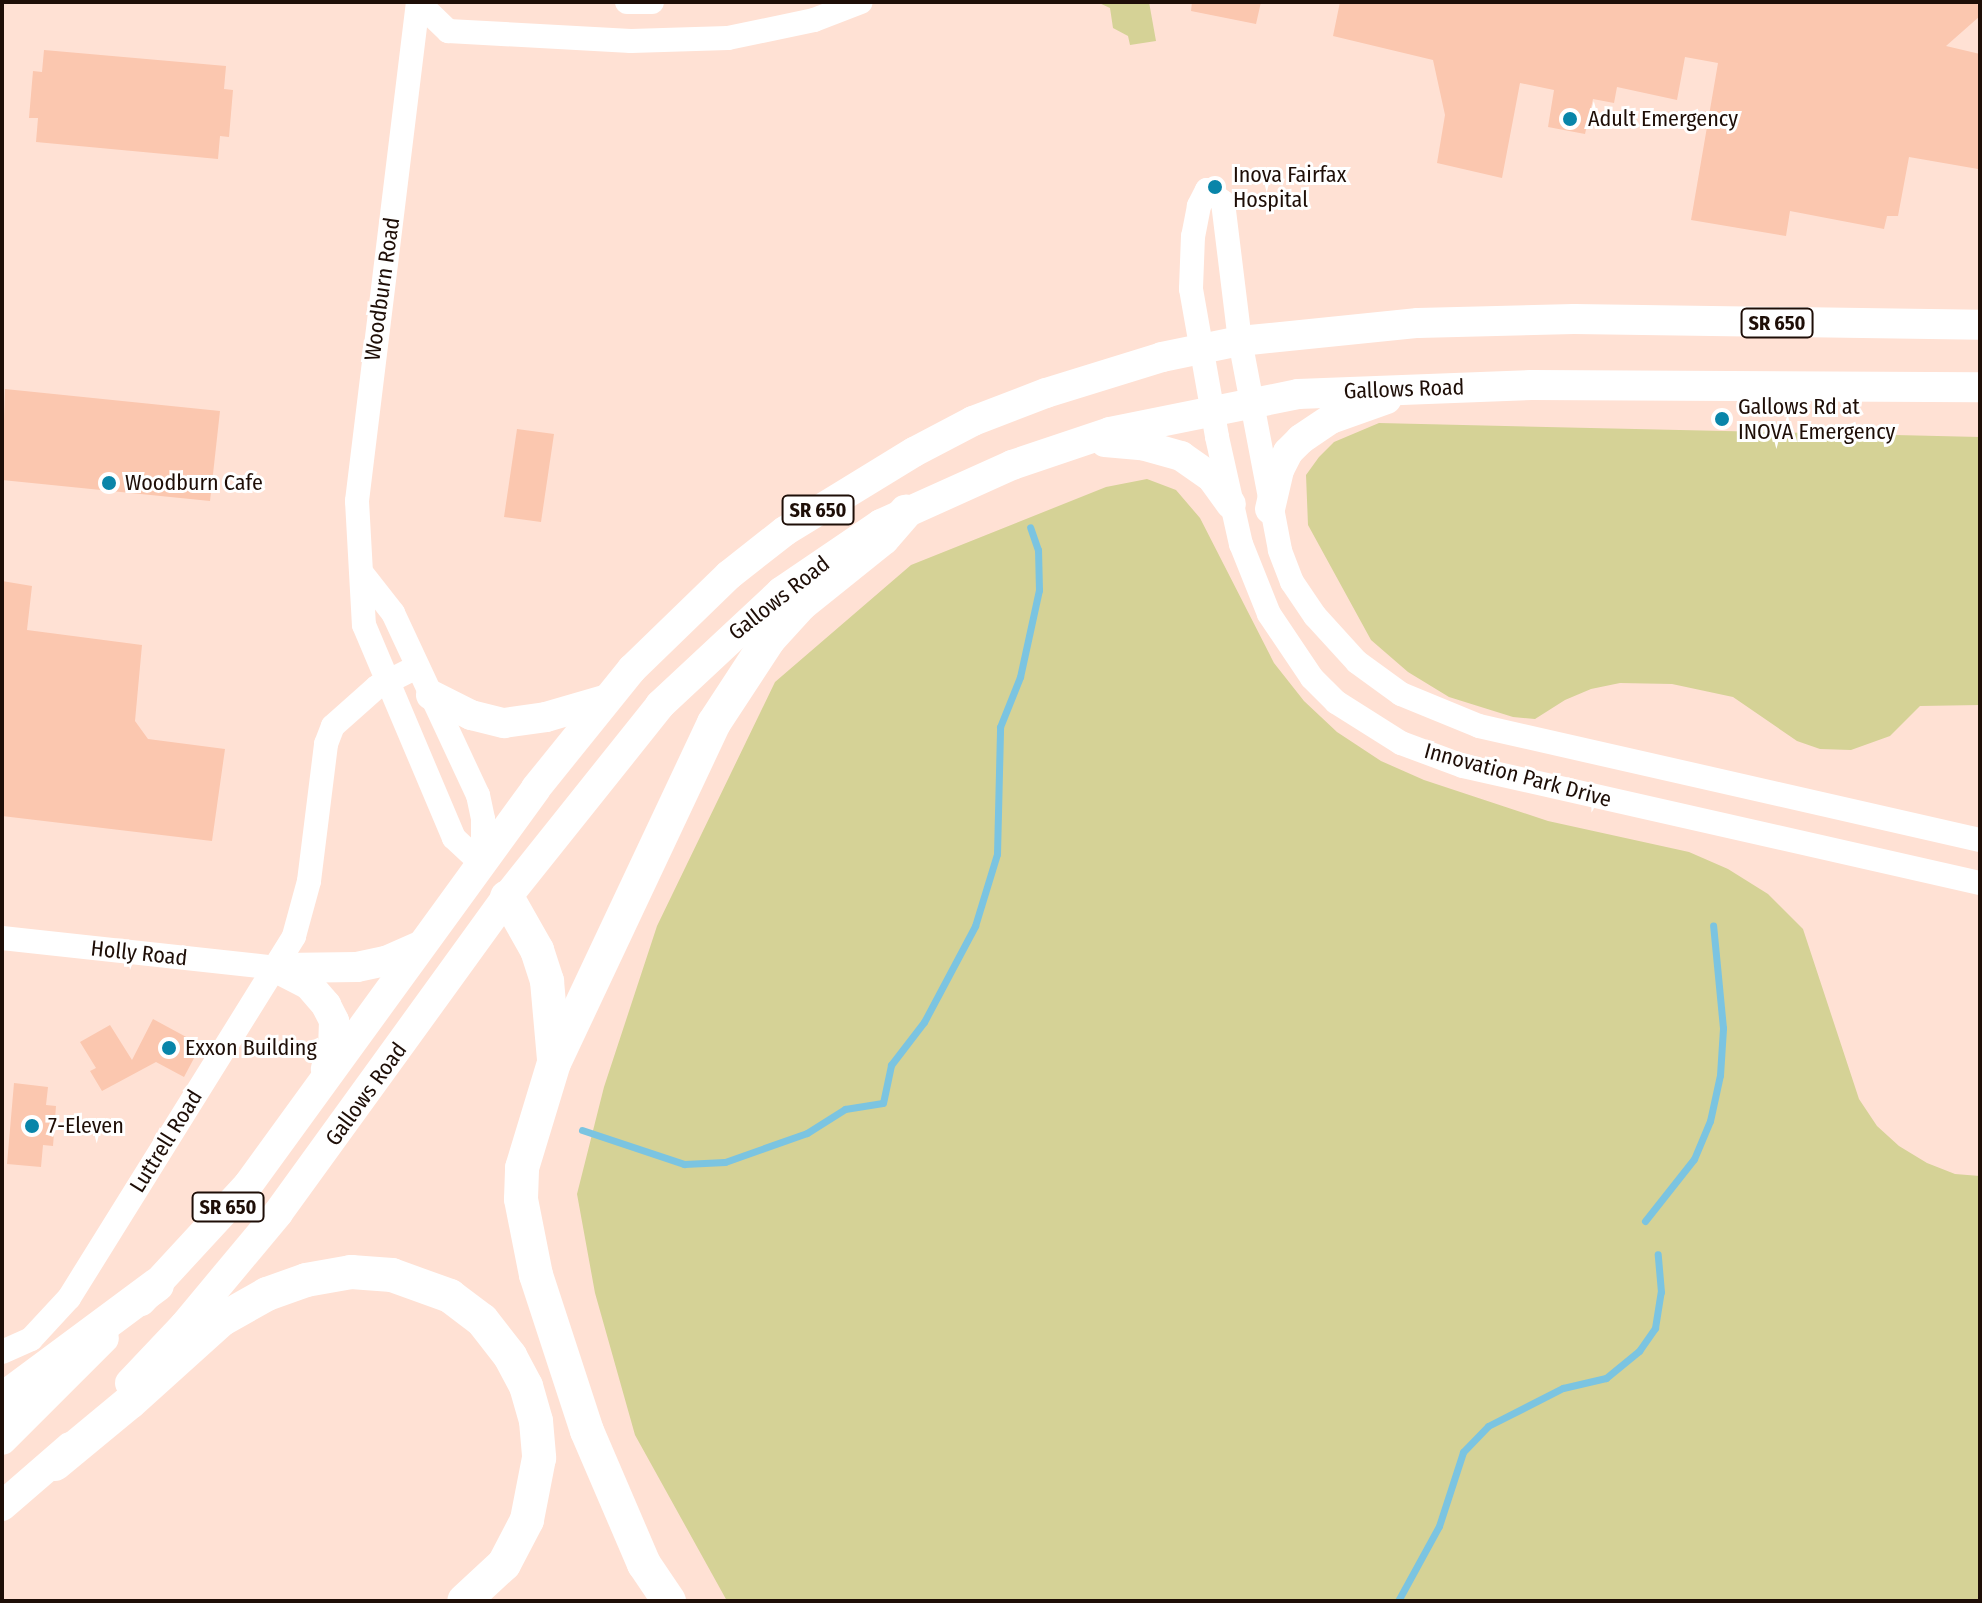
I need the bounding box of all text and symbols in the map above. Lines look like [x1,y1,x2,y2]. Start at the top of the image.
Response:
place label: Adult Emergency [1588,106,1738,132]
marker: Adult Emergency [1559,108,1581,130]
place label: Inova Fairfax Hospital [1233,161,1346,212]
marker: Inova Fairfax Hospital [1204,176,1226,198]
street label: Woodburn Road [359,216,405,362]
road number: SR 650 [1739,307,1815,339]
street label: Gallows Road [1343,374,1465,404]
place label: Gallows Rd at INOVA Emergency [1738,393,1895,444]
marker: Gallows Rd at INOVA Emergency [1713,410,1731,428]
place label: Woodburn Cafe [125,470,263,496]
marker: Woodburn Cafe [100,474,118,492]
road number: SR 650 [780,494,856,526]
street label: Gallows Road [723,550,835,646]
street label: Innovation Park Drive [1422,737,1614,813]
street label: Holly Road [89,935,189,971]
place label: Exxon Building [185,1035,317,1061]
street label: Gallows Road [320,1037,412,1151]
marker: Exxon Building [160,1039,178,1057]
street label: Luttrell Road [124,1085,208,1197]
place label: 7-Eleven [48,1113,124,1139]
marker: 7-Eleven [23,1117,41,1135]
road number: SR 650 [190,1191,266,1223]

